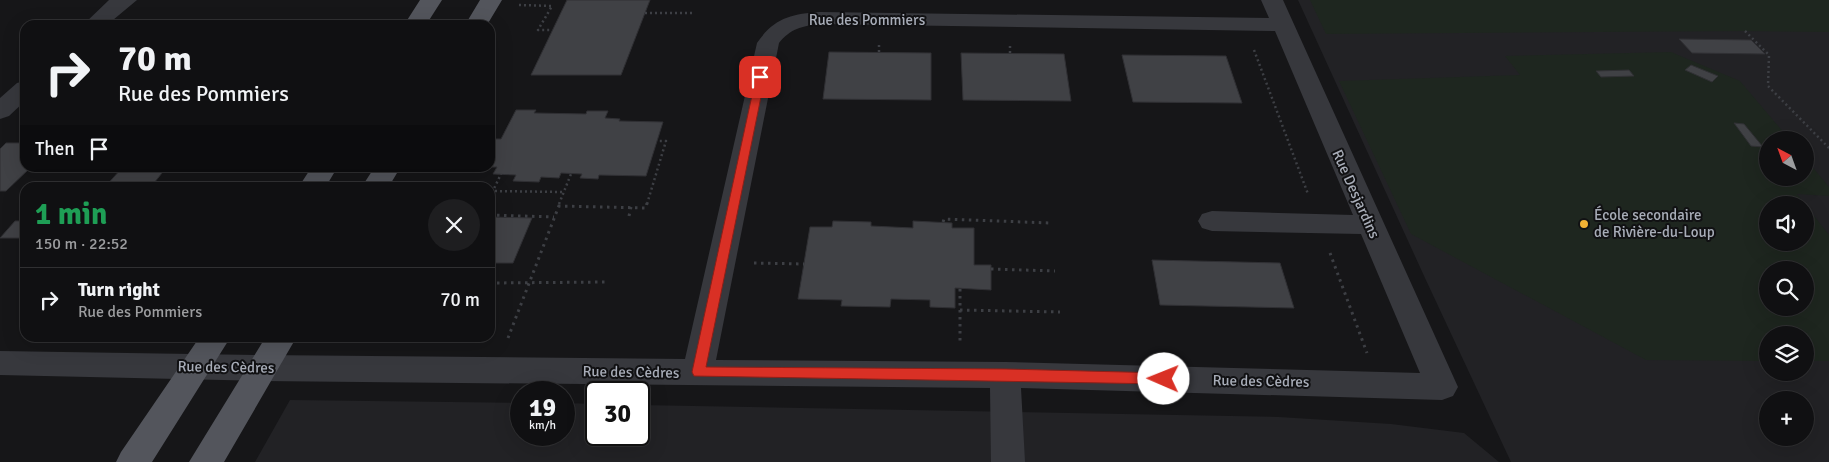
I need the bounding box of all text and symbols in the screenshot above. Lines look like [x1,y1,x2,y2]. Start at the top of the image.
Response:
street label: Rue des Pommiers [809,11,926,29]
text: 70 m [118,37,192,80]
icon: right [35,40,100,105]
pin [739,56,781,98]
icon: arrive [746,63,774,91]
text: Rue des Pommiers [118,80,289,107]
north arrow [1759,131,1814,186]
map controls [1759,131,1814,446]
icon: arrive [85,135,113,163]
text: Then [35,137,75,161]
street label: Rue Desjardins [1328,147,1384,242]
text: 1 min [35,196,107,233]
button: sound [1759,196,1814,251]
button: close [428,199,480,251]
place label: École secondaire de Rivière-du-Loup [1594,205,1715,241]
marker: École secondaire de Rivière-du-Loup [1578,218,1590,230]
text: 150 m · 22:52 [35,234,128,254]
button: search [1759,261,1814,316]
text: Turn right [78,278,160,302]
icon: right [35,286,63,314]
text: 70 m [440,288,480,312]
text: Rue des Pommiers [78,302,202,322]
button: layers [1759,326,1814,381]
position arrow [1137,352,1189,404]
street label: Rue des Cèdres [178,357,275,377]
street label: Rue des Cèdres [583,362,680,382]
street label: Rue des Cèdres [1213,371,1310,391]
speed limit sign: 30 [585,381,650,446]
button: + [1759,391,1814,446]
text: 19 [529,392,556,423]
text: km/h [529,418,556,433]

